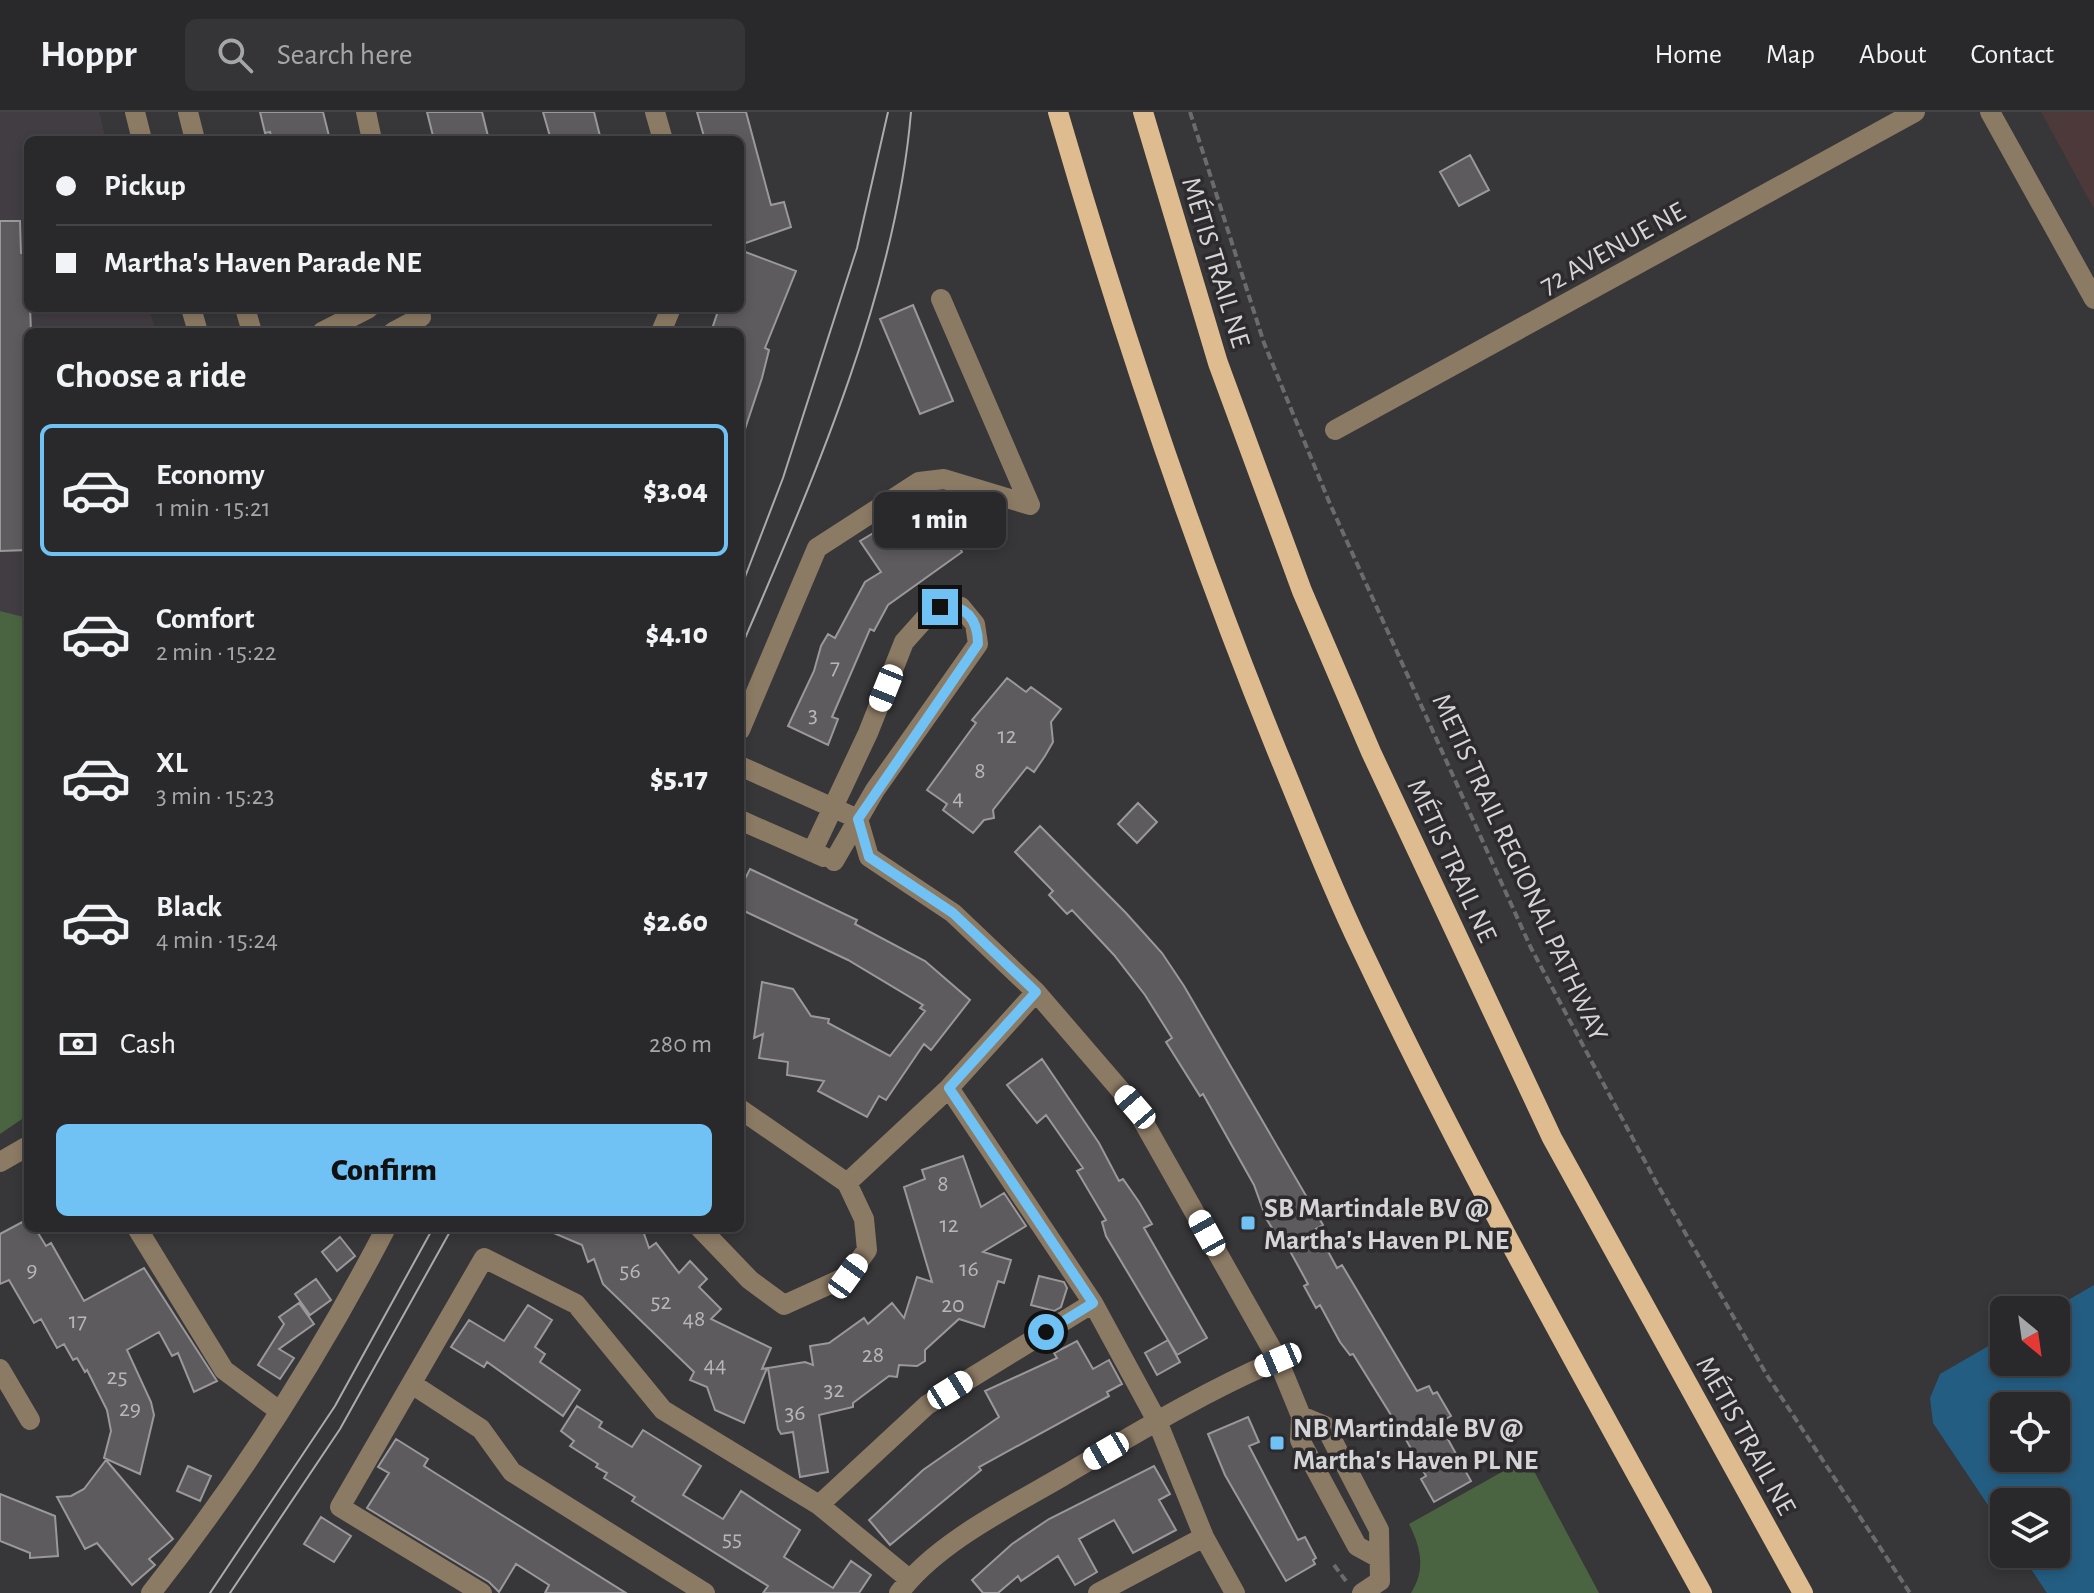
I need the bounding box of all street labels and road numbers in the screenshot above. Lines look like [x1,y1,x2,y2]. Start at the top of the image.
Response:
street label: MÉTIS TRAIL NE [1176,173,1257,351]
street label: 72 AVENUE NE [1536,197,1690,300]
street label: METIS TRAIL REGIONAL PATHWAY [1426,690,1612,1046]
street label: MÉTIS TRAIL NE [1401,774,1504,947]
street label: MÉTIS TRAIL NE [1690,1351,1803,1520]

